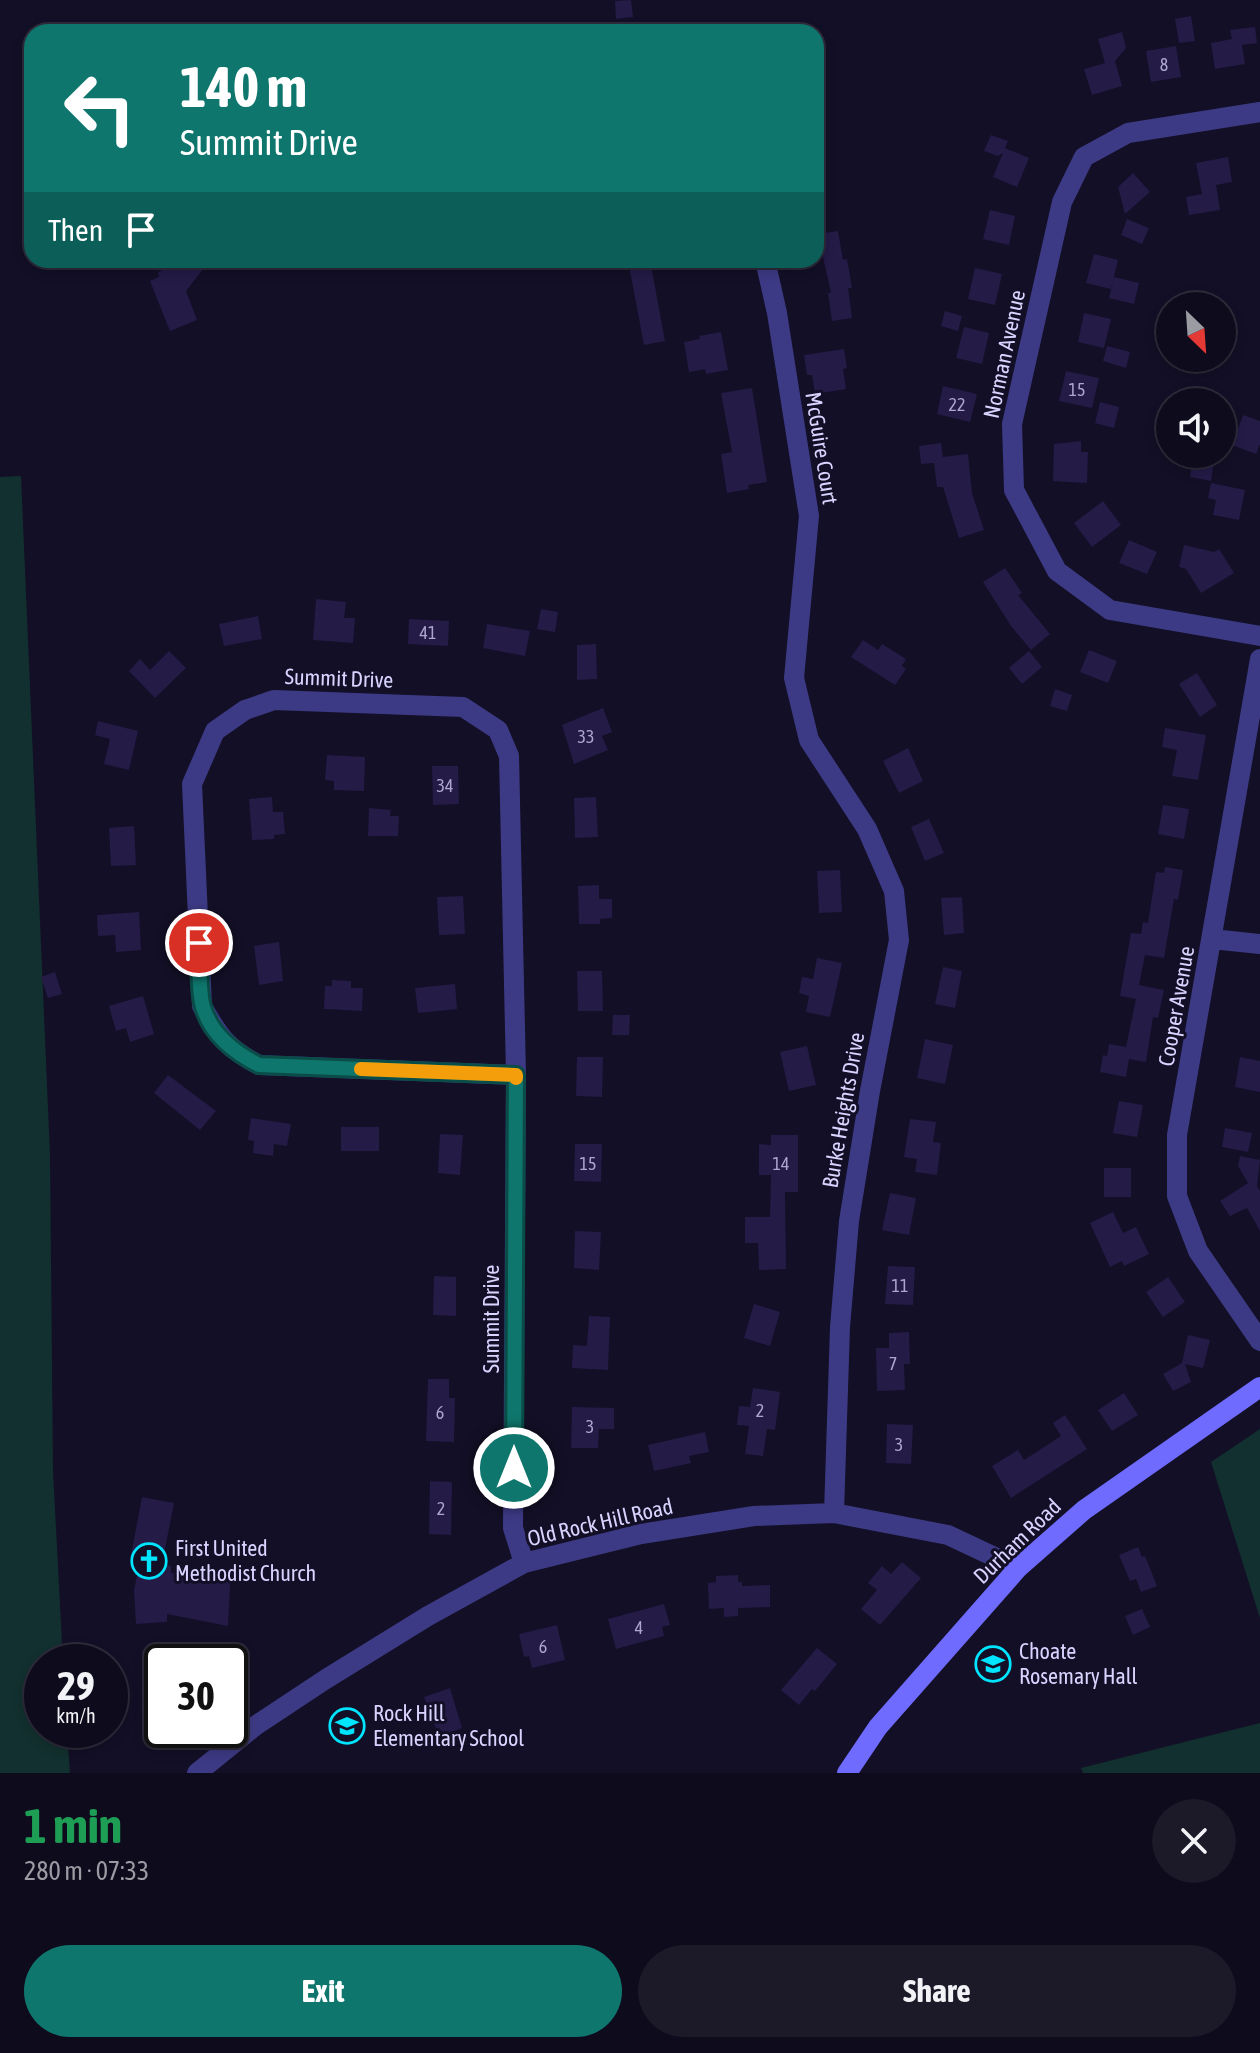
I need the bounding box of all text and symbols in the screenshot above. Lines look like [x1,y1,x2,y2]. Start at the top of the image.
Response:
house number: 8 [1160,54,1168,75]
text: 140 m [180,55,307,119]
icon: left [48,56,152,160]
text: Summit Drive [180,121,358,163]
icon: arrive [119,208,163,252]
text: Then [48,213,103,247]
street label: Norman Avenue [978,287,1030,421]
north arrow [1156,292,1236,372]
map controls [1156,292,1236,468]
house number: 15 [1069,379,1085,400]
button: sound [1156,388,1236,468]
street label: McGuire Court [800,390,844,506]
house number: 22 [949,394,965,415]
house number: 41 [420,622,436,643]
street label: Summit Drive [284,663,394,693]
house number: 33 [578,726,594,747]
house number: 34 [437,775,453,796]
pin [165,909,233,977]
icon: arrive [177,921,221,965]
street label: Cooper Avenue [1153,944,1199,1068]
street label: Burke Heights Drive [817,1030,869,1190]
house number: 15 [580,1153,596,1174]
house number: 14 [773,1153,789,1174]
street label: Summit Drive [478,1265,504,1373]
house number: 11 [892,1275,908,1296]
house number: 7 [889,1353,897,1374]
house number: 2 [756,1400,764,1421]
house number: 6 [436,1402,444,1423]
house number: 3 [586,1416,594,1437]
position arrow [472,1426,556,1510]
house number: 3 [895,1434,903,1455]
street label: Old Rock Hill Road [525,1493,675,1551]
street label: Durham Road [968,1493,1066,1589]
house number: 2 [437,1498,445,1519]
place label: First United Methodist Church [175,1535,316,1586]
church icon: First United Methodist Church [130,1542,168,1580]
house number: 4 [635,1617,643,1638]
house number: 6 [539,1636,547,1657]
place label: Choate Rosemary Hall [1019,1638,1138,1689]
speed limit sign: 30 [144,1644,248,1748]
school or university icon: Choate Rosemary Hall [974,1645,1012,1683]
text: 29 [57,1663,95,1708]
place label: Rock Hill Elementary School [373,1700,524,1751]
text: km/h [56,1704,96,1727]
school or university icon: Rock Hill Elementary School [328,1707,366,1745]
text: 1 min [24,1798,122,1853]
button: close [1152,1799,1236,1883]
text: 280 m · 07:33 [24,1856,149,1886]
button: Exit [24,1945,622,2037]
button: Share [638,1945,1236,2037]

